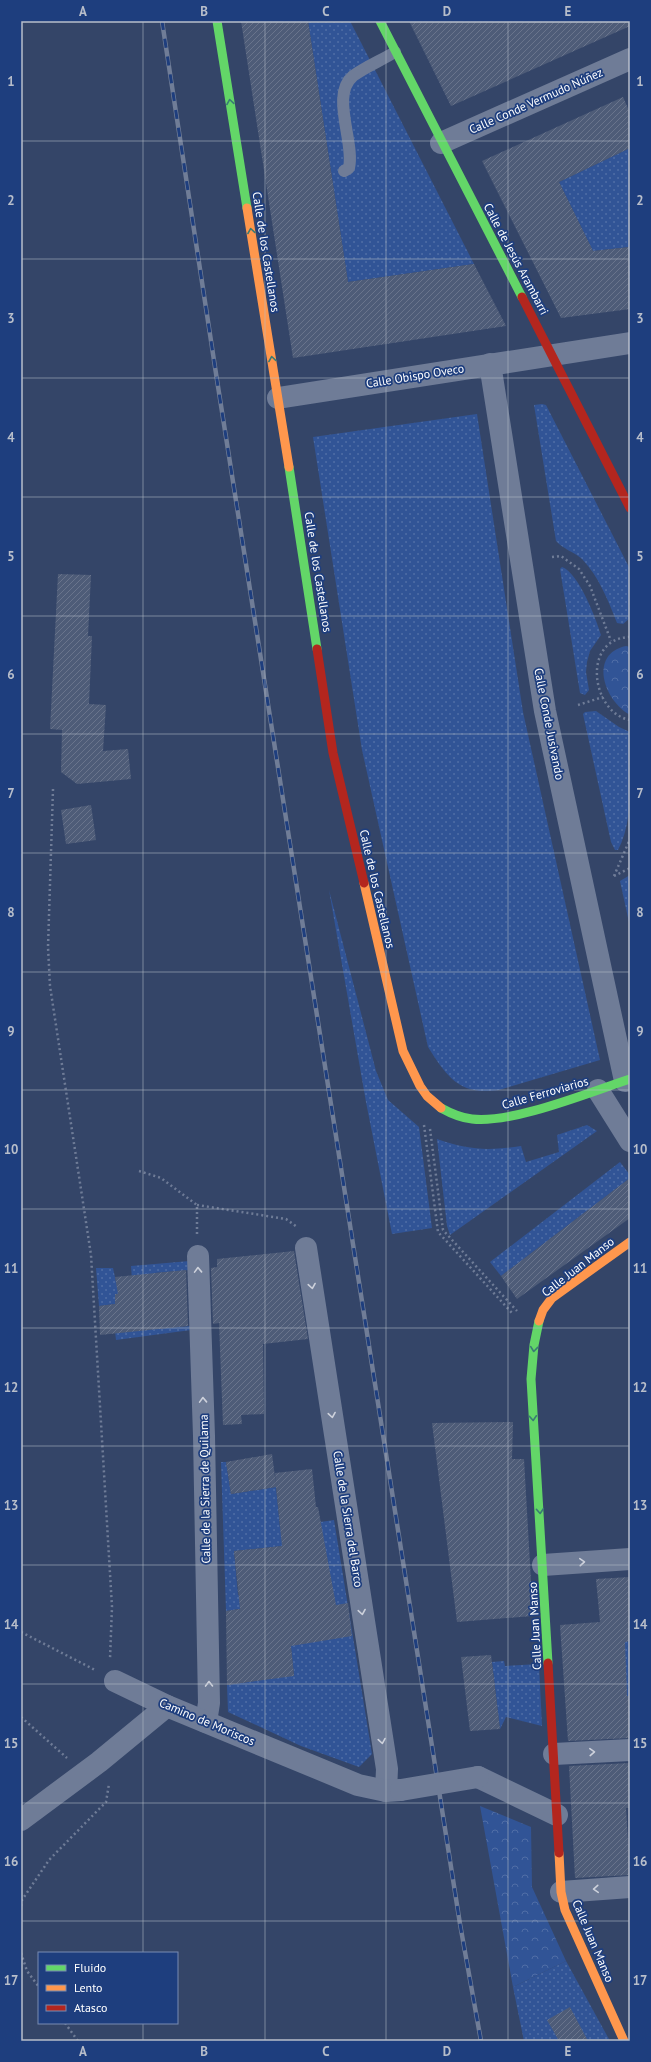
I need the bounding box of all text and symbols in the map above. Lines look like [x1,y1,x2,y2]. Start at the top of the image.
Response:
text: A [79,3,87,20]
text: B [200,3,208,20]
text: C [322,3,330,20]
text: D [443,3,451,20]
text: E [565,3,572,20]
street label: Calle Conde Vermudo Núñez [467,64,605,137]
text: 1 [7,73,15,90]
text: 1 [636,73,644,90]
one-way arrow [226,99,235,106]
street label: Calle de los Castellanos [250,191,283,313]
text: 2 [7,192,15,209]
text: 2 [636,192,644,209]
street label: Calle de Jesús Arambarri [481,200,552,317]
one-way arrow [247,228,256,234]
text: 3 [7,310,15,327]
text: 3 [636,310,644,327]
one-way arrow [268,356,276,362]
street label: Calle Obispo Oveco [365,360,465,391]
text: 4 [7,429,15,446]
text: 4 [636,429,644,446]
street label: Calle de los Castellanos [302,511,335,633]
text: 5 [7,548,15,565]
text: 5 [636,548,644,565]
text: 6 [7,666,15,683]
text: 6 [636,666,644,683]
street label: Calle Conde Jusivando [531,667,568,781]
text: 7 [7,785,15,802]
text: 7 [636,785,644,802]
street label: Calle de los Castellanos [357,828,398,950]
text: 8 [7,904,15,921]
text: 8 [636,904,644,921]
text: 9 [7,1023,15,1040]
text: 9 [636,1023,644,1040]
street label: Calle Ferroviarios [500,1073,590,1112]
text: 10 [4,1141,18,1158]
text: 10 [633,1141,647,1158]
street label: Calle Juan Manso [538,1234,617,1300]
text: 11 [4,1260,18,1277]
text: 11 [633,1260,647,1277]
one-way arrow [194,1267,202,1273]
one-way arrow [307,1283,316,1289]
one-way arrow [529,1346,538,1352]
text: 12 [4,1379,18,1396]
text: 12 [633,1379,647,1396]
one-way arrow [198,1397,207,1403]
one-way arrow [327,1412,336,1418]
street label: Calle de la Sierra de Quilama [196,1414,213,1564]
one-way arrow [529,1415,538,1421]
street label: Calle de la Sierra del Barco [330,1449,367,1588]
text: 13 [4,1497,18,1514]
text: 13 [633,1497,647,1514]
one-way arrow [535,1508,544,1514]
one-way arrow [579,1558,585,1567]
street label: Calle Juan Manso [525,1582,544,1670]
one-way arrow [358,1609,366,1615]
text: 14 [4,1616,19,1633]
text: 14 [633,1616,648,1633]
one-way arrow [205,1681,213,1687]
street label: Camino de Moriscos [157,1695,257,1748]
text: 15 [4,1735,18,1752]
text: 15 [633,1735,647,1752]
one-way arrow [377,1738,386,1744]
one-way arrow [589,1748,595,1757]
text: 16 [4,1853,18,1870]
text: 16 [633,1853,647,1870]
one-way arrow [593,1885,599,1894]
street label: Calle Juan Manso [569,1897,618,1984]
legend [38,1952,178,2024]
text: Fluido [74,1960,106,1975]
text: 17 [4,1972,18,1989]
text: 17 [633,1972,647,1989]
text: Lento [74,1980,103,1995]
text: Atasco [74,2000,107,2015]
text: A [79,2043,87,2060]
text: B [200,2043,208,2060]
text: C [322,2043,330,2060]
text: D [443,2043,451,2060]
text: E [565,2043,572,2060]

